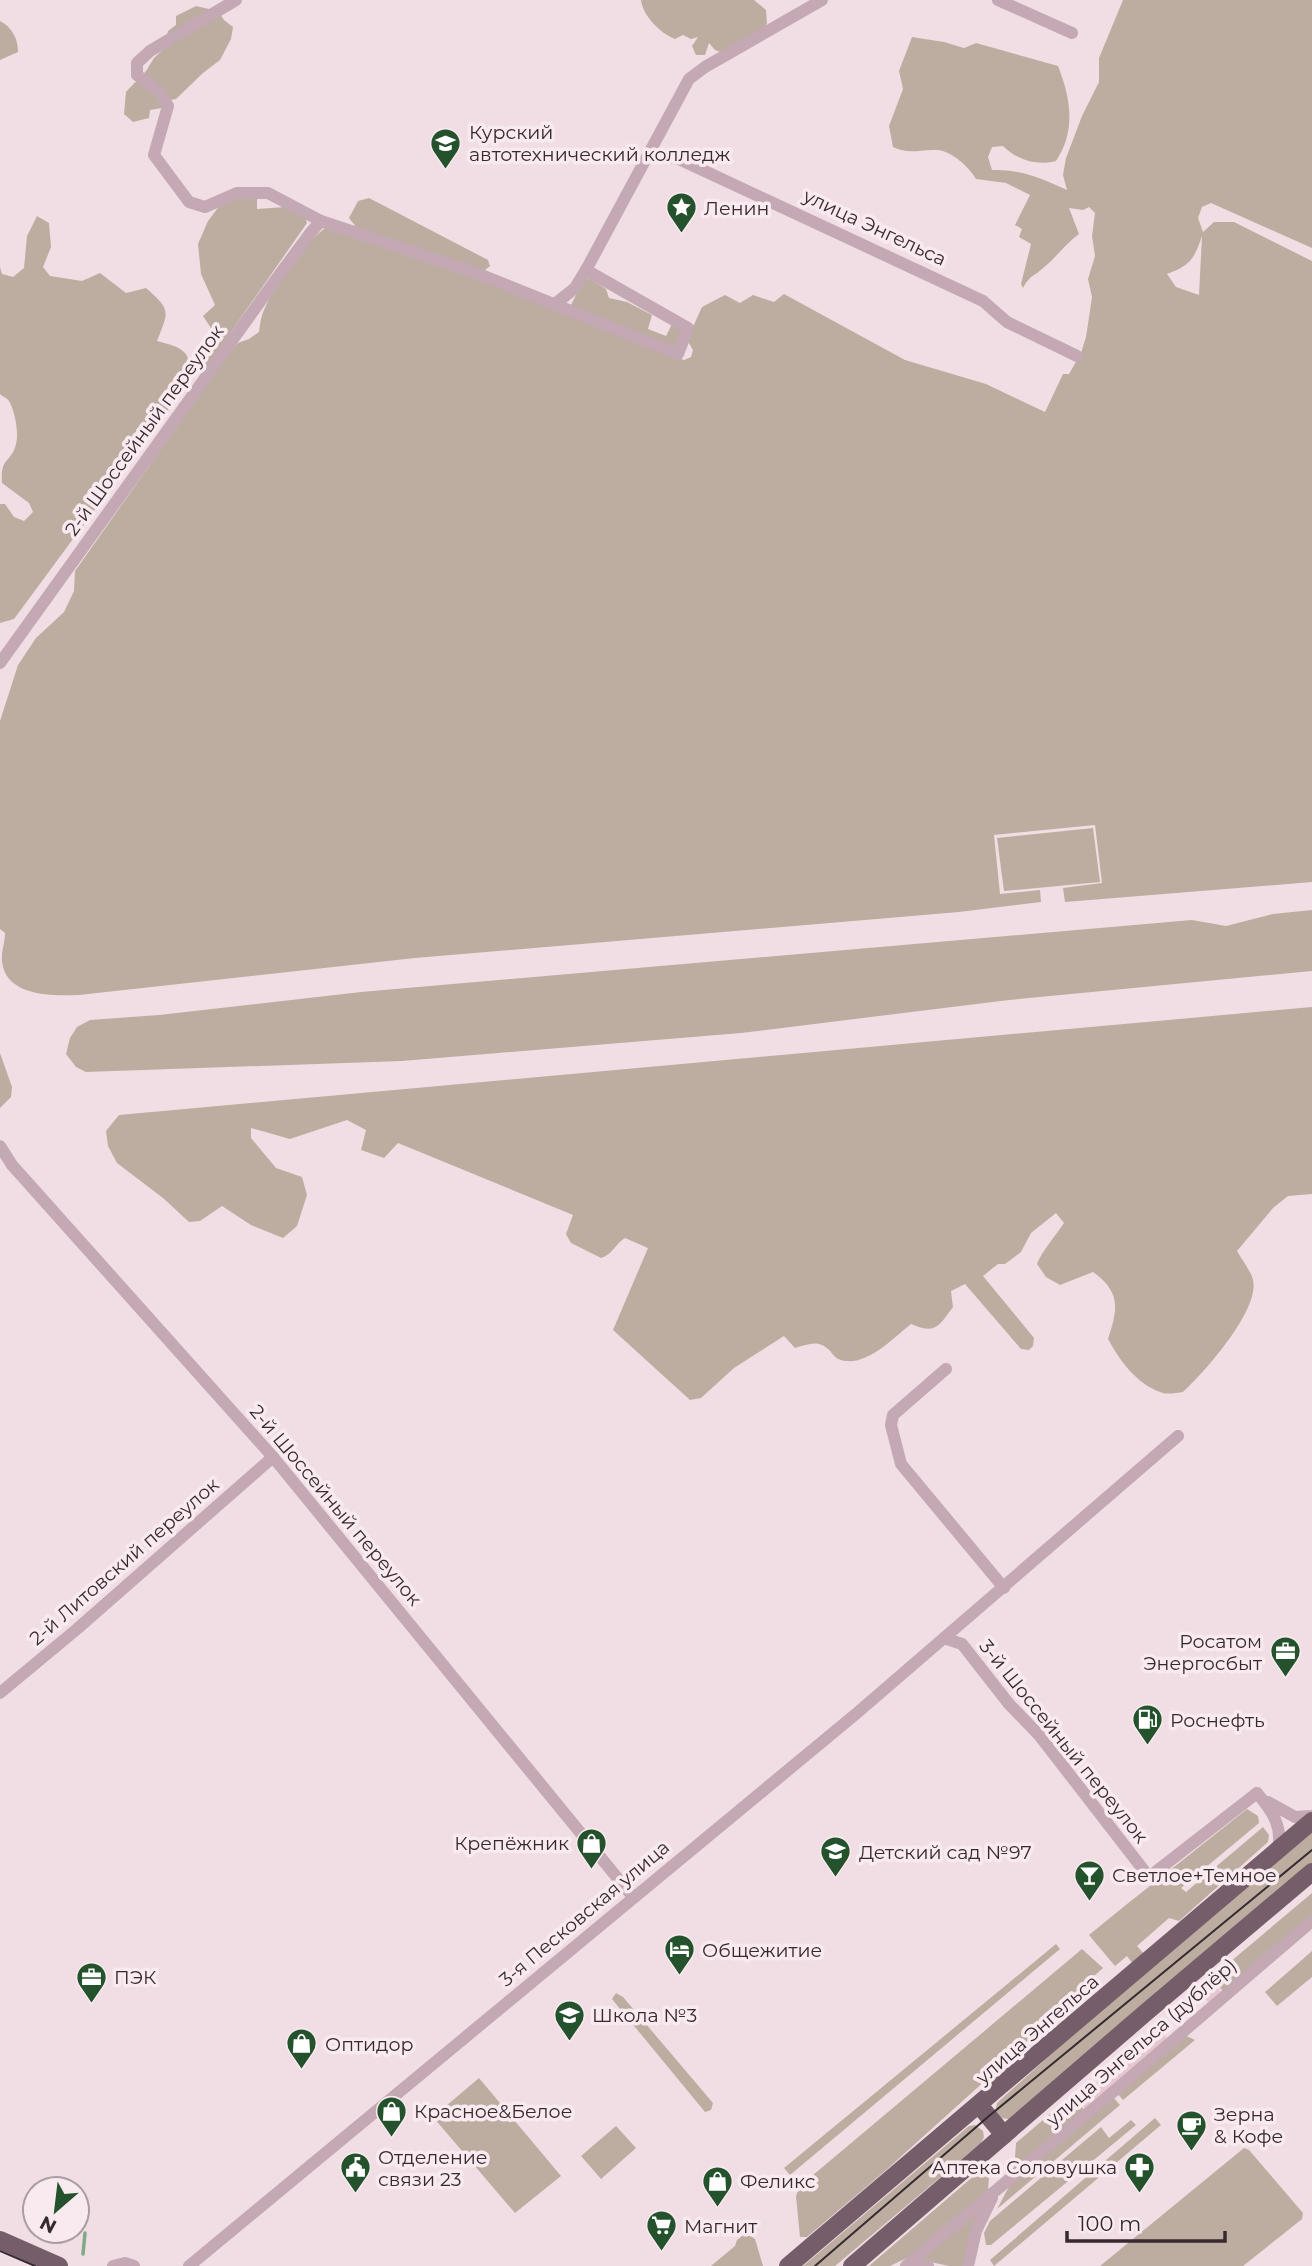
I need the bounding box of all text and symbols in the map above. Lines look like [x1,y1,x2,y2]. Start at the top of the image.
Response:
place label: Курский автотехнический колледж [469,121,730,166]
school or university icon: Курский автотехнический колледж [429,126,463,170]
street label: улица Энгельса [799,184,950,271]
place icon: Ленин [664,191,698,235]
place label: Ленин [704,197,769,220]
street label: 2-й Шоссейный переулок [60,320,229,540]
street label: 2-й Шоссейный переулок [245,1400,426,1610]
street label: 2-й Литовский переулок [25,1473,224,1650]
place label: Росатом Энергосбыт [1143,1630,1262,1675]
street label: 3-й Шоссейный переулок [974,1635,1153,1848]
office icon: Росатом Энергосбыт [1268,1635,1302,1679]
fuel station icon: Роснефть [1130,1703,1164,1747]
place label: Роснефть [1170,1709,1265,1732]
shop icon: Крепёжник [575,1826,609,1870]
place label: Крепёжник [454,1832,569,1855]
street label: 3-я Песковская улица [495,1835,674,1991]
school or university icon: Детский сад №97 [819,1835,853,1879]
place label: Детский сад №97 [859,1841,1032,1864]
bar icon: Светлое+Темное [1072,1858,1106,1902]
place label: Светлое+Темное [1112,1864,1277,1887]
hotel icon: Общежитие [662,1933,696,1977]
place label: Общежитие [702,1939,822,1962]
street label: улица Энгельса (дублёр) [1041,1954,1241,2132]
office icon: ПЭК [74,1960,108,2004]
place label: ПЭК [114,1966,156,1989]
street label: улица Энгельса [970,1970,1103,2090]
school or university icon: Школа №3 [552,1998,586,2042]
place label: Школа №3 [592,2004,697,2027]
shop icon: Оптидор [285,2027,319,2071]
place label: Оптидор [325,2033,414,2056]
shop icon: Красное&Белое [374,2094,408,2138]
place label: Красное&Белое [414,2100,572,2123]
place label: Зерна & Кофе [1214,2103,1283,2148]
cafe icon: Зерна & Кофе [1174,2108,1208,2152]
place label: Отделение связи 23 [378,2146,488,2191]
pharmacy icon: Аптека Соловушка [1123,2150,1157,2194]
public building icon: Отделение связи 23 [338,2151,372,2195]
place label: Аптека Соловушка [932,2156,1117,2179]
shop icon: Феликс [700,2164,734,2208]
place label: Феликс [740,2170,816,2193]
north arrow [21,2175,91,2245]
scale bar [1067,2200,1224,2244]
supermarket icon: Магнит [644,2209,678,2253]
text: N [36,2211,60,2238]
text: 100 m [1078,2211,1141,2236]
place label: Магнит [684,2215,757,2238]

